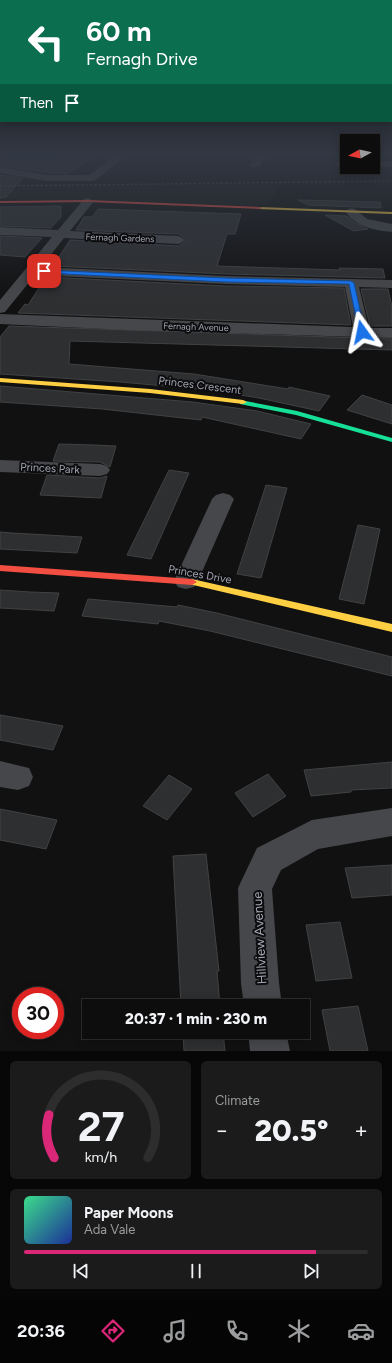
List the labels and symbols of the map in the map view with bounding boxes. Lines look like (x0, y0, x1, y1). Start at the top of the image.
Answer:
north arrow (340, 134, 380, 174)
street label: Fernagh Gardens (85, 231, 155, 244)
pin (27, 254, 61, 288)
position arrow (341, 311, 383, 353)
street label: Fernagh Avenue (163, 320, 229, 333)
street label: Princes Crescent (158, 374, 242, 397)
street label: Princes Park (20, 460, 81, 477)
street label: Princes Drive (167, 563, 233, 586)
street label: Hillview Avenue (250, 891, 269, 985)
speed limit sign: 30 (12, 987, 64, 1039)

